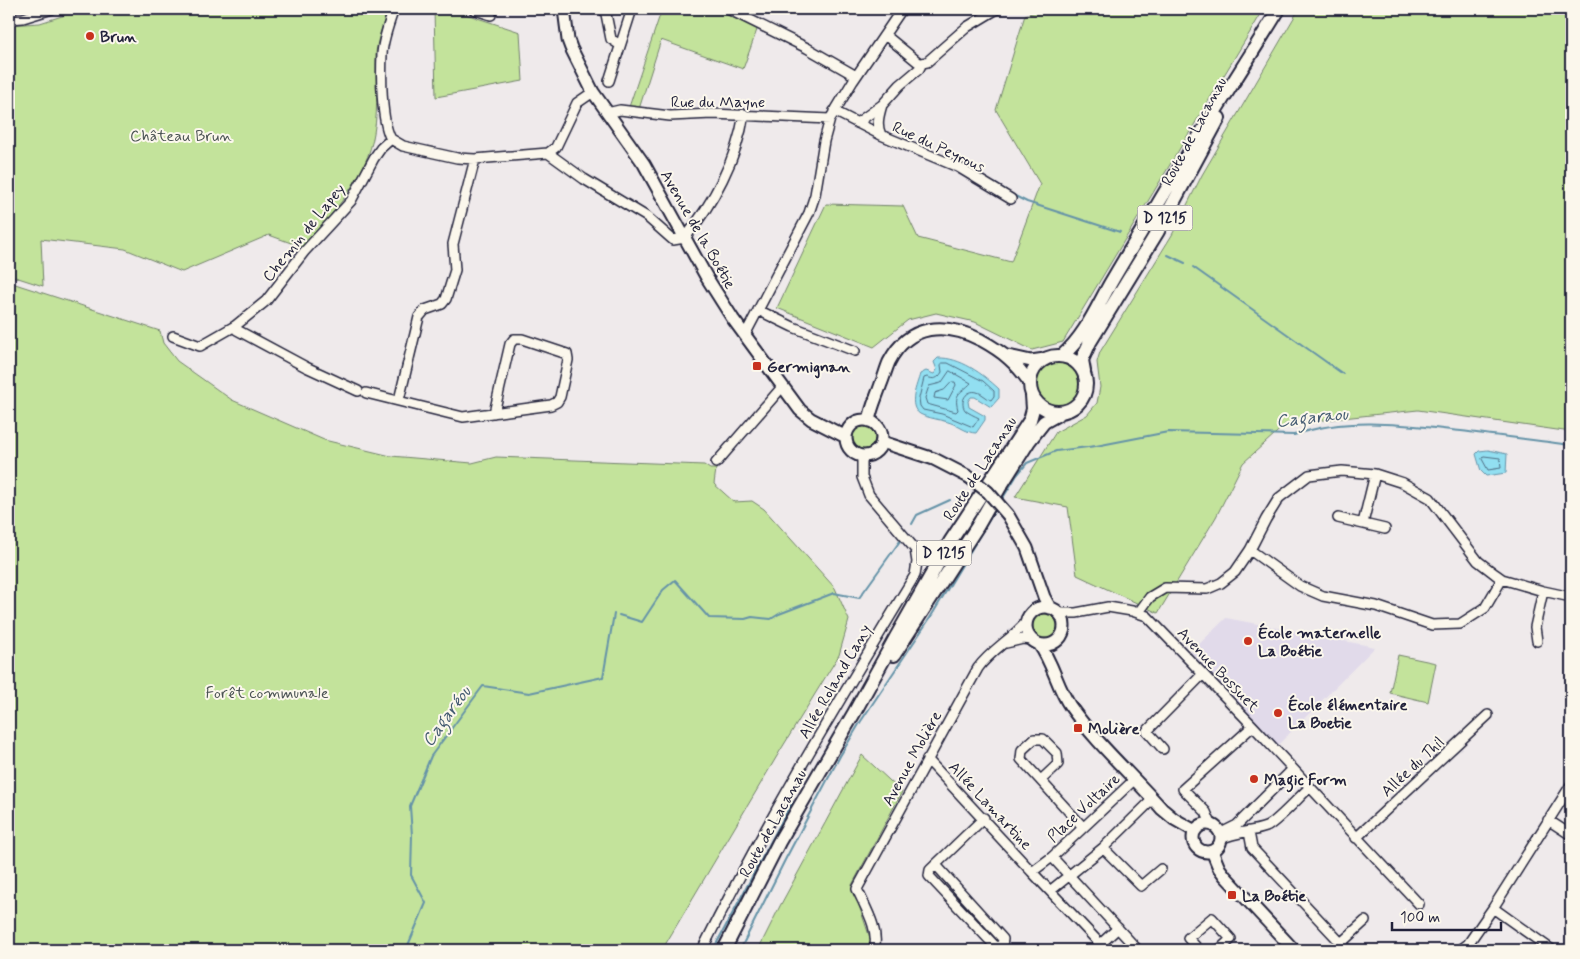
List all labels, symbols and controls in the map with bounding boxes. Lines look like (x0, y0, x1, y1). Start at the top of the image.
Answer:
place label: Brun (100, 27, 137, 48)
marker: Brun (84, 30, 96, 42)
street label: Route de Lacanau (1157, 74, 1232, 190)
street label: Rue du Mayne (671, 92, 765, 113)
street label: Rue du Peyrous (889, 117, 988, 178)
park label: Château Brun (130, 126, 232, 147)
street label: Avenue de la Boétie (655, 167, 740, 293)
street label: Chemin de Lapey (258, 179, 350, 287)
road number: D 1215 (1138, 206, 1192, 230)
place label: Germignan (767, 357, 851, 379)
marker: Germignan (751, 360, 763, 372)
water label: Cagaraou (1275, 402, 1350, 436)
street label: Route de Lacanau (939, 413, 1022, 525)
road number: D 1215 (916, 540, 972, 566)
street label: Allée Roland Cany (794, 621, 877, 743)
place label: École maternelle La Boétie (1258, 622, 1382, 662)
street label: Avenue Bossuet (1172, 623, 1264, 717)
marker: École maternelle La Boétie (1242, 635, 1254, 647)
water label: Cagaréou (417, 681, 479, 753)
park label: Forêt communale (205, 683, 329, 704)
place label: École élémentaire La Boetie (1288, 694, 1408, 734)
street label: Avenue Molière (878, 707, 947, 810)
marker: École élémentaire La Boetie (1272, 707, 1284, 719)
place label: Molière (1088, 719, 1140, 740)
marker: Molière (1072, 722, 1084, 734)
street label: Allée du Thil (1377, 732, 1449, 802)
street label: Allée Lamartine (943, 757, 1037, 855)
street label: Route de Lacanau (735, 766, 812, 882)
street label: Place Voltaire (1043, 768, 1125, 847)
place label: Magic Form (1264, 770, 1347, 793)
marker: Magic Form (1248, 773, 1260, 785)
place label: La Boétie (1242, 886, 1306, 907)
marker: La Boétie (1226, 889, 1238, 901)
scale bar (1392, 899, 1501, 931)
text: 100 m (1400, 908, 1440, 928)

